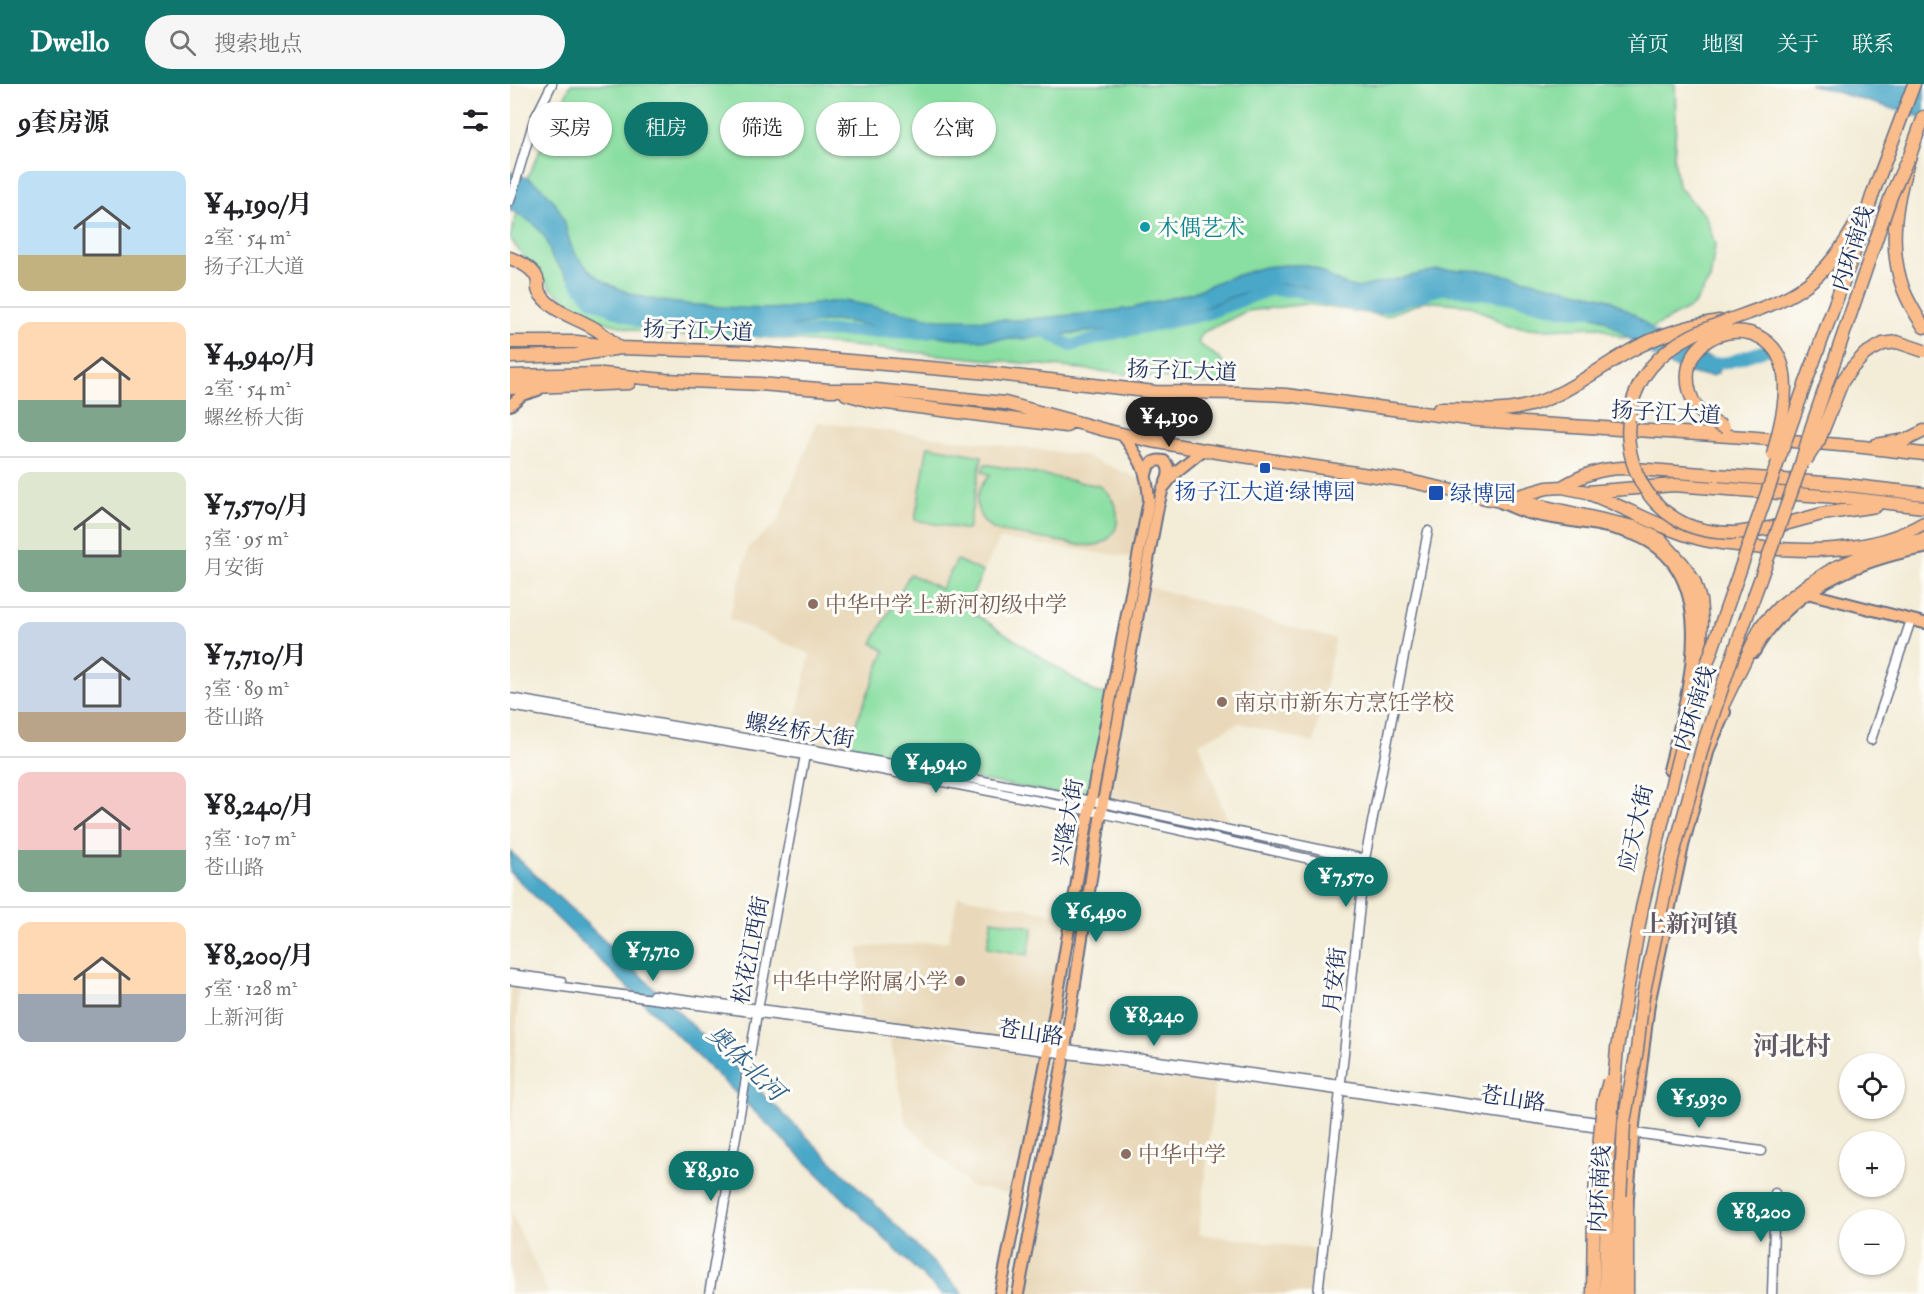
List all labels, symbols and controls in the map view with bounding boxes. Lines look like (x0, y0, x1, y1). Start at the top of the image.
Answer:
search box (145, 15, 565, 69)
text: Dwello (30, 25, 109, 60)
icon: search (166, 26, 199, 59)
text: 搜索地点 (214, 30, 302, 58)
text: 首页 (1627, 31, 1669, 58)
text: 地图 (1702, 31, 1744, 58)
text: 关于 (1777, 31, 1819, 58)
text: 联系 (1852, 31, 1894, 58)
chip: 买房 (528, 102, 612, 156)
chip: 租房 (624, 102, 708, 156)
chip: 筛选 (720, 102, 804, 156)
chip: 新上 (816, 102, 900, 156)
chip: 公寓 (912, 102, 996, 156)
icon: filters (459, 104, 492, 137)
text: 9套房源 (18, 107, 109, 139)
text: ¥4,190/月 (204, 189, 313, 221)
icon: home (66, 195, 138, 267)
street label: 内环南线 (1826, 202, 1880, 294)
place label: 木偶艺术 (1157, 214, 1245, 242)
marker: 木偶艺术 (1138, 220, 1152, 234)
text: 2室 · 54 m² (204, 225, 291, 250)
text: 扬子江大道 (204, 254, 304, 279)
street label: 扬子江大道 (643, 315, 753, 347)
text: ¥4,940/月 (204, 340, 318, 372)
icon: home (66, 346, 138, 418)
street label: 扬子江大道 (1127, 355, 1237, 387)
text: 2室 · 54 m² (204, 376, 291, 401)
street label: 扬子江大道 (1610, 396, 1722, 430)
pin: ¥4,190 (1120, 397, 1218, 448)
text: ¥4,190 (1140, 404, 1198, 429)
text: 螺丝桥大街 (204, 405, 304, 430)
marker: 扬子江大道·绿博园 (1258, 461, 1272, 475)
place label: 扬子江大道·绿博园 (1175, 478, 1355, 506)
place label: 绿博园 (1450, 480, 1516, 508)
marker: 绿博园 (1427, 484, 1445, 502)
text: ¥7,570/月 (204, 490, 310, 522)
icon: home (66, 496, 138, 568)
text: 3室 · 95 m² (204, 526, 288, 551)
text: 月安街 (204, 555, 264, 580)
place label: 中华中学上新河初级中学 (825, 591, 1067, 619)
marker: 中华中学上新河初级中学 (806, 597, 820, 611)
text: ¥7,710/月 (204, 640, 307, 672)
icon: home (66, 646, 138, 718)
street label: 内环南线 (1668, 662, 1722, 754)
text: 3室 · 89 m² (204, 676, 289, 701)
place label: 南京市新东方烹饪学校 (1234, 689, 1454, 717)
marker: 南京市新东方烹饪学校 (1215, 695, 1229, 709)
text: 苍山路 (204, 705, 264, 730)
street label: 螺丝桥大街 (743, 708, 856, 754)
pin: ¥4,940 (887, 743, 985, 794)
text: ¥4,940 (905, 750, 967, 775)
street label: 兴隆大街 (1047, 776, 1089, 868)
street label: 应天大街 (1612, 782, 1660, 874)
text: ¥8,240/月 (204, 790, 315, 822)
icon: home (66, 796, 138, 868)
text: 3室 · 107 m² (204, 826, 296, 851)
text: 苍山路 (204, 855, 264, 880)
pin: ¥7,570 (1297, 857, 1395, 908)
text: ¥7,570 (1318, 864, 1374, 889)
pin: ¥6,490 (1047, 892, 1145, 943)
street label: 松花江西街 (727, 894, 775, 1007)
text: ¥6,490 (1065, 899, 1127, 924)
district label: 上新河镇 (1642, 909, 1738, 940)
pin: ¥7,710 (604, 931, 702, 982)
text: ¥7,710 (626, 938, 680, 963)
text: ¥8,200/月 (204, 940, 315, 972)
icon: home (66, 946, 138, 1018)
street label: 月安街 (1318, 946, 1352, 1014)
place label: 中华中学附属小学 (772, 968, 948, 996)
marker: 中华中学附属小学 (953, 974, 967, 988)
text: 5室 · 128 m² (204, 976, 297, 1001)
pin: ¥8,240 (1105, 996, 1203, 1047)
text: ¥8,240 (1124, 1003, 1184, 1028)
text: 上新河街 (204, 1005, 284, 1030)
street label: 苍山路 (996, 1015, 1065, 1051)
water label: 奥体北河 (700, 1019, 794, 1111)
district label: 河北村 (1753, 1031, 1831, 1063)
map controls (1839, 1053, 1905, 1275)
button: locate (1839, 1053, 1905, 1119)
pin: ¥5,930 (1650, 1078, 1748, 1129)
street label: 苍山路 (1478, 1081, 1547, 1117)
text: ¥5,930 (1671, 1085, 1727, 1110)
button: + (1839, 1131, 1905, 1197)
place label: 中华中学 (1138, 1141, 1226, 1169)
street label: 内环南线 (1584, 1144, 1616, 1234)
marker: 中华中学 (1119, 1147, 1133, 1161)
pin: ¥8,910 (662, 1151, 760, 1202)
text: ¥8,910 (683, 1158, 739, 1183)
pin: ¥8,200 (1712, 1192, 1810, 1243)
text: ¥8,200 (1731, 1199, 1791, 1224)
button: − (1839, 1209, 1905, 1275)

